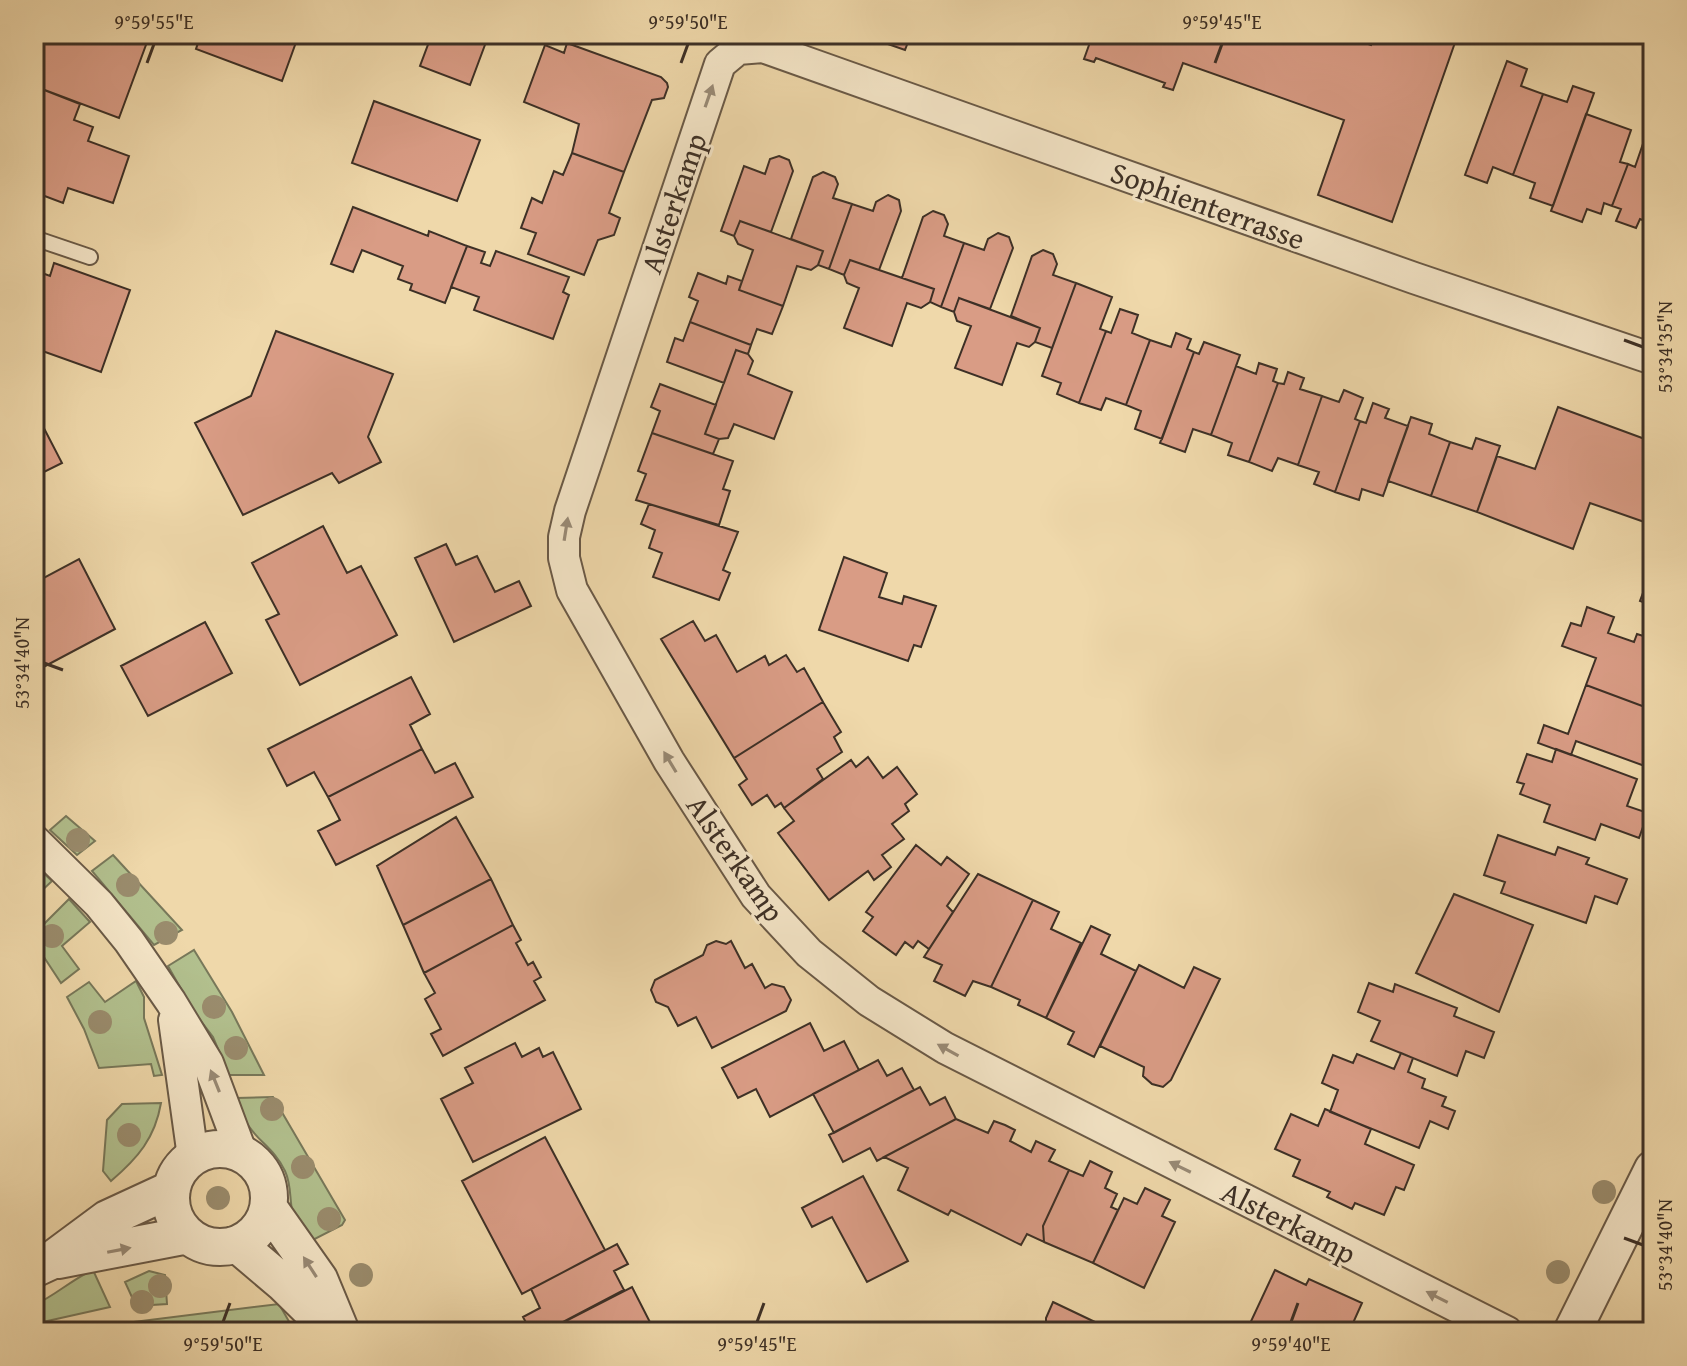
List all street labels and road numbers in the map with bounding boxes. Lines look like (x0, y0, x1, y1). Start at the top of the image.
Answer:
street label: Alsterkamp (628, 127, 718, 279)
street label: Sophienterrasse (1105, 150, 1311, 260)
street label: Alsterkamp (676, 786, 796, 930)
street label: Alsterkamp (1214, 1169, 1364, 1275)

